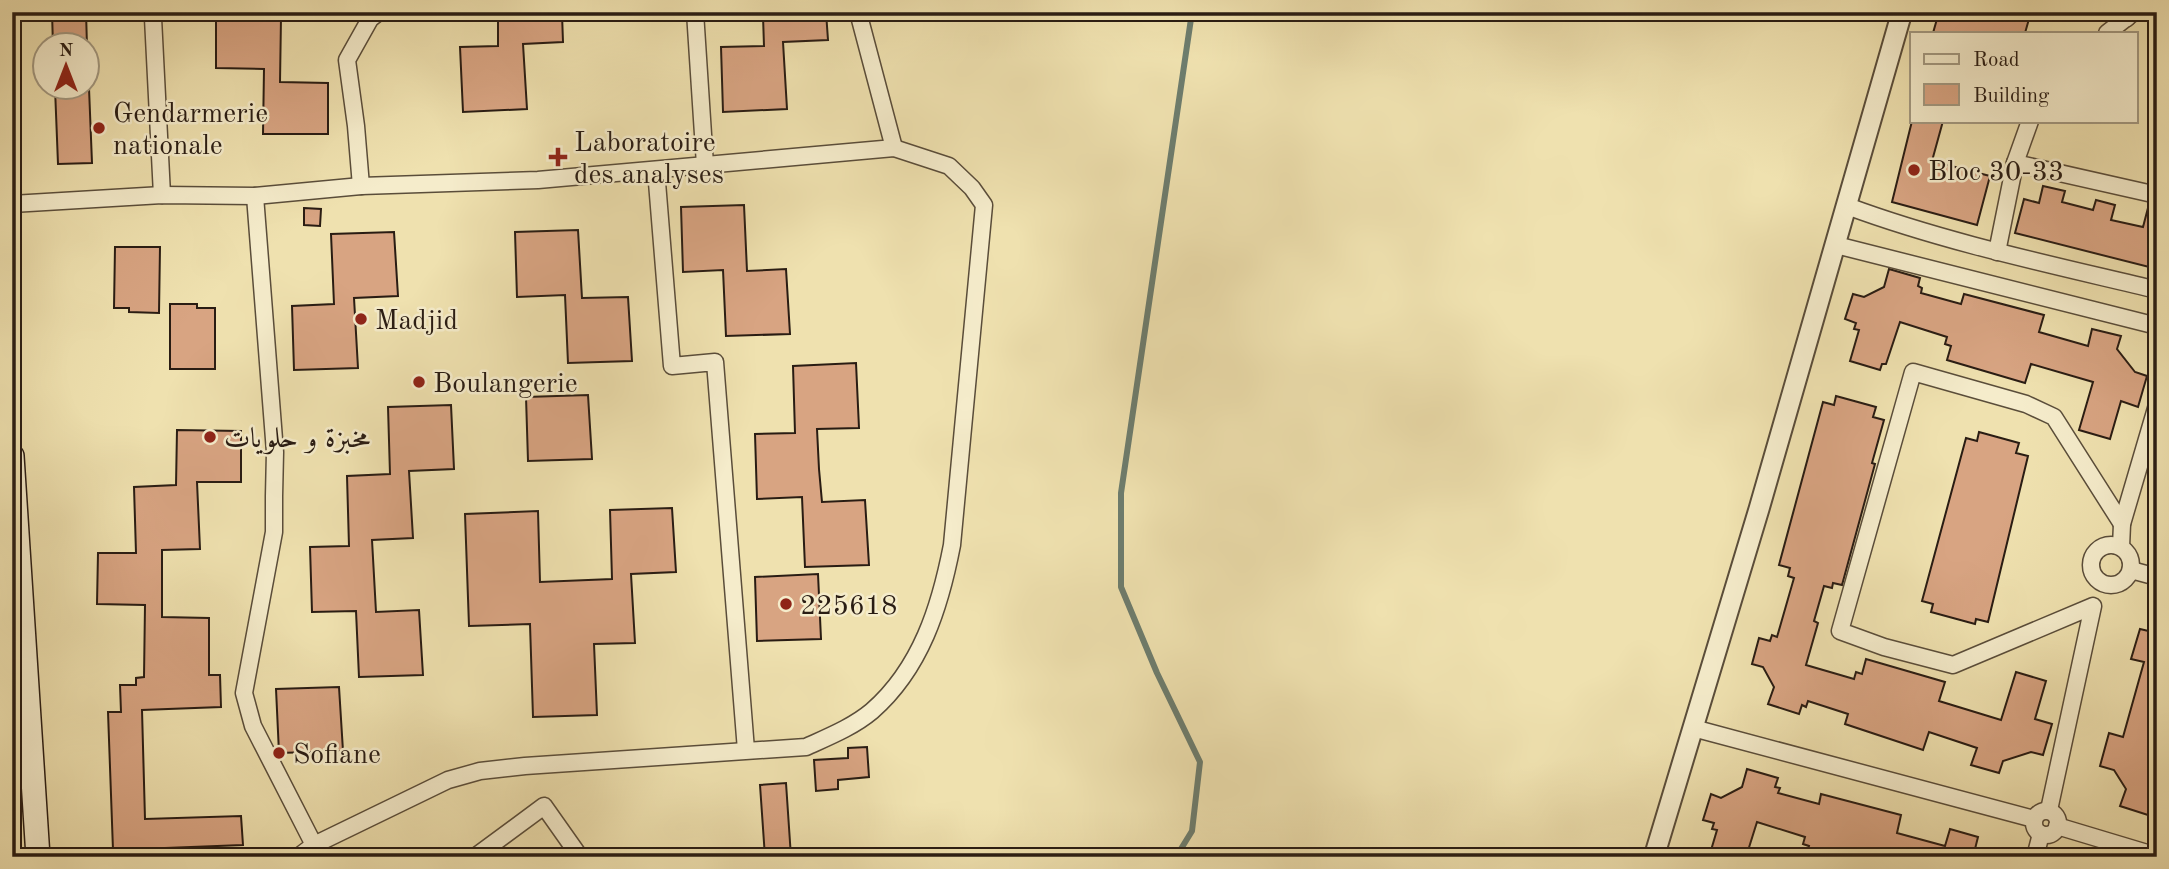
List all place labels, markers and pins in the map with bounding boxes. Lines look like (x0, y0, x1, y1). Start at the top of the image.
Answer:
place label: Gendarmerie nationale (113, 101, 268, 161)
marker: Gendarmerie nationale (91, 120, 107, 136)
place label: Laboratoire des analyses (574, 130, 724, 190)
marker: Laboratoire des analyses (548, 147, 568, 167)
place label: Bloc 30-33 (1928, 159, 2064, 187)
marker: Bloc 30-33 (1906, 162, 1922, 178)
place label: Madjid (375, 308, 458, 336)
marker: Madjid (353, 311, 369, 327)
place label: Boulangerie (433, 371, 578, 399)
marker: Boulangerie (411, 374, 427, 390)
place label: مخبزة و حلويات (224, 426, 370, 455)
marker: مخبزة و حلويات (202, 429, 218, 445)
place label: 225618 (800, 593, 897, 621)
marker: 225618 (778, 596, 794, 612)
place label: Sofiane (293, 742, 381, 770)
marker: Sofiane (271, 745, 287, 761)

